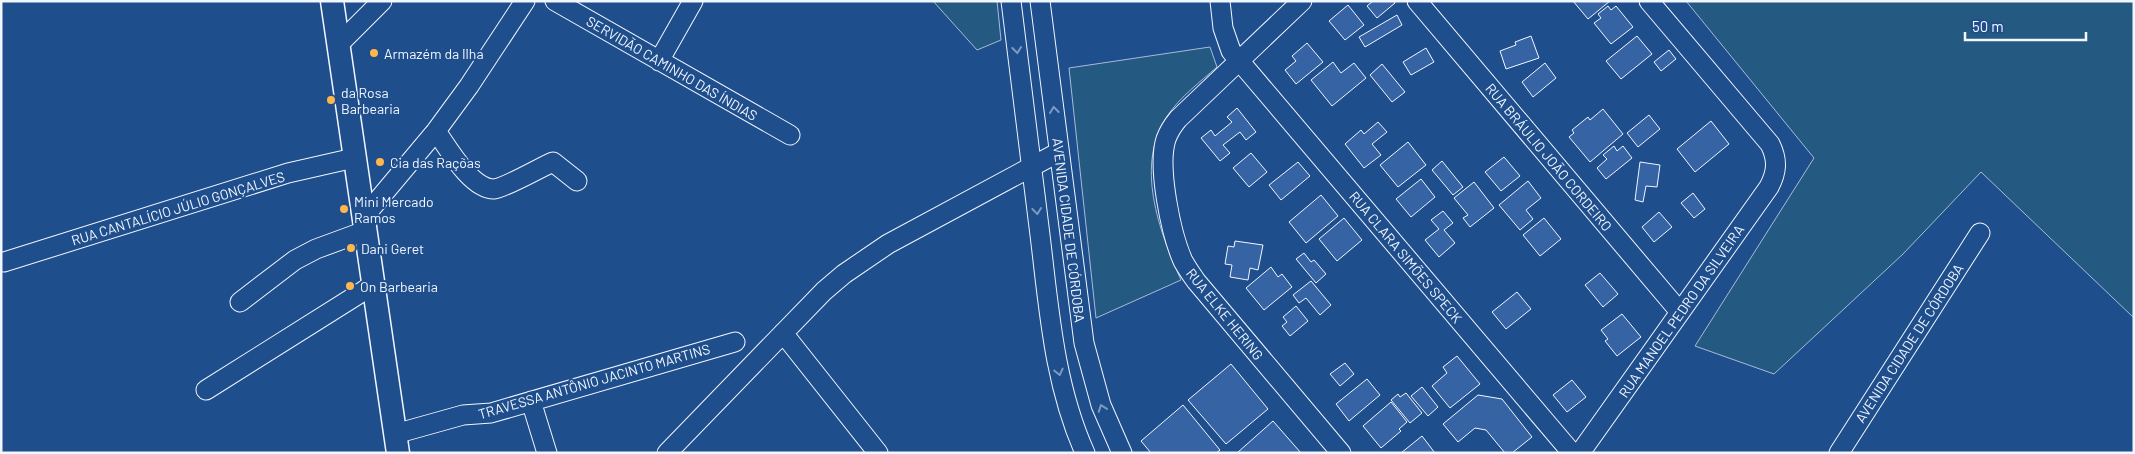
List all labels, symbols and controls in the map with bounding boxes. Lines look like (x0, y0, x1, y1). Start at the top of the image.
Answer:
scale bar (1965, 10, 2086, 42)
street label: SERVIDÃO CAMINHO DAS ÍNDIAS (584, 12, 760, 124)
text: 50 m (1972, 17, 2004, 35)
place label: Armazém da Ilha (384, 45, 484, 62)
one-way arrow (1011, 46, 1022, 54)
marker: Armazém da Ilha (368, 47, 380, 59)
street label: RUA BRÁULIO JOÃO CORDEIRO (1482, 80, 1616, 234)
place label: da Rosa Barbearia (341, 84, 400, 117)
marker: da Rosa Barbearia (325, 94, 337, 106)
one-way arrow (1049, 105, 1060, 113)
street label: AVENIDA CIDADE DE CÓRDOBA (1049, 137, 1089, 324)
place label: Cia das Raçõas (390, 154, 481, 171)
marker: Cia das Raçõas (374, 156, 386, 168)
street label: RUA CANTALÍCIO JÚLIO GONÇALVES (69, 167, 287, 249)
street label: RUA CLARA SIMÕES SPECK (1346, 188, 1466, 327)
place label: Mini Mercado Ramos (354, 193, 434, 226)
marker: Mini Mercado Ramos (338, 203, 350, 215)
one-way arrow (1031, 207, 1042, 215)
street label: RUA MANOEL PEDRO DA SILVEIRA (1615, 221, 1748, 401)
place label: Dani Geret (361, 240, 424, 257)
marker: Dani Geret (345, 242, 357, 254)
street label: AVENIDA CIDADE DE CÓRDOBA (1851, 260, 1967, 426)
street label: RUA ELKE HERING (1183, 265, 1267, 363)
place label: On Barbearia (360, 278, 438, 295)
marker: On Barbearia (344, 280, 356, 292)
street label: TRAVESSA ANTÔNIO JACINTO MARTINS (476, 340, 712, 422)
one-way arrow (1053, 367, 1064, 376)
one-way arrow (1098, 404, 1108, 412)

